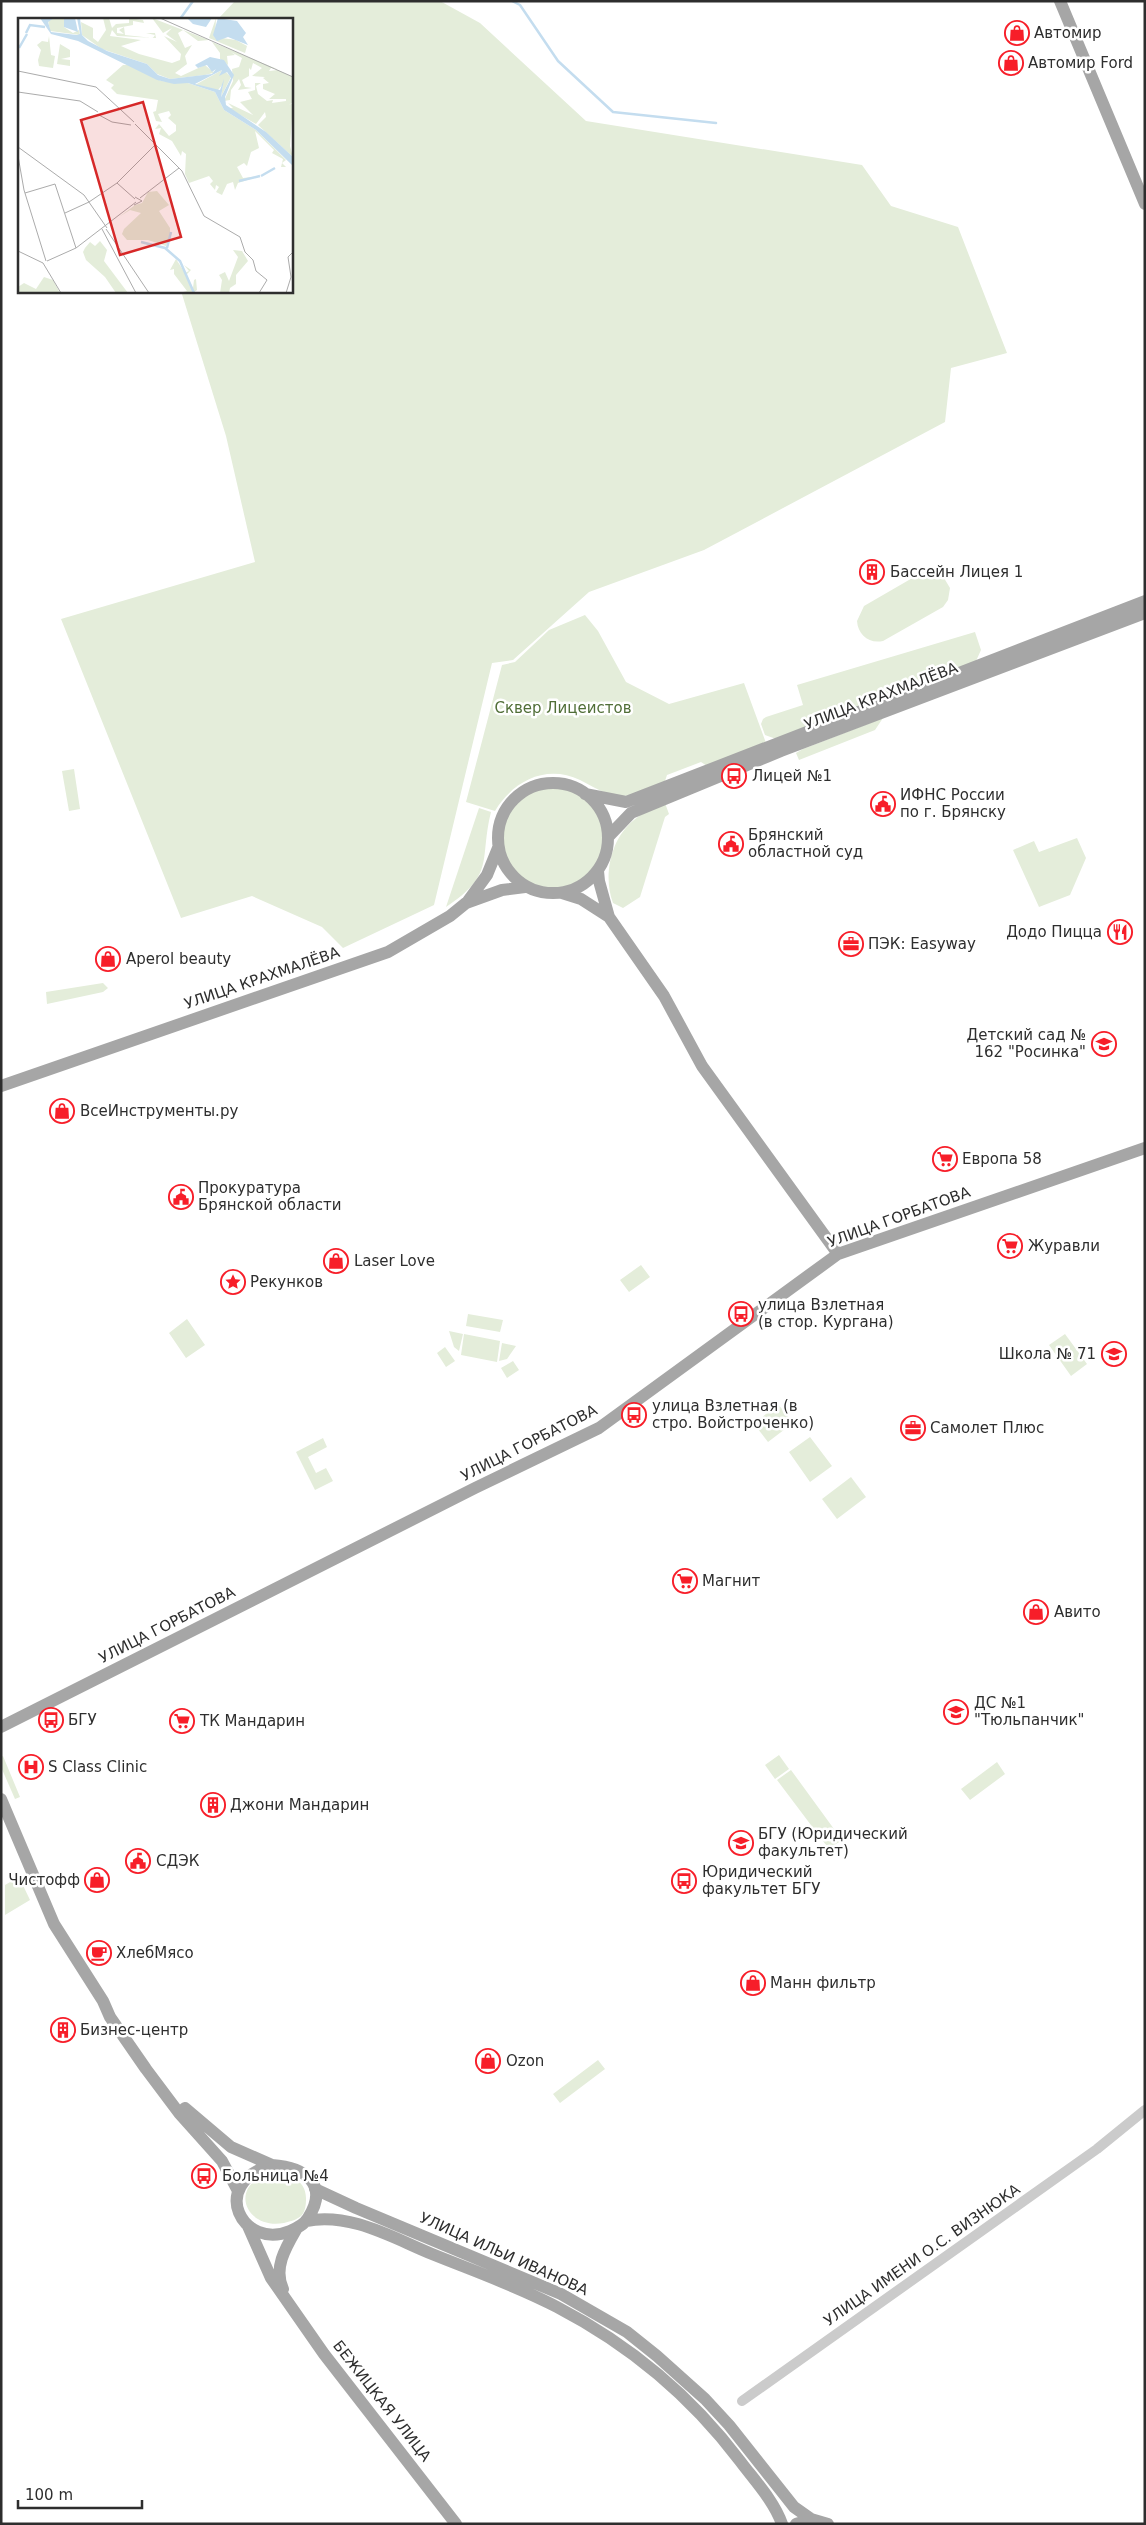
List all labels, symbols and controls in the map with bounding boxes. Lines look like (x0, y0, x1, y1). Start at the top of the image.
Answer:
inset map (18, 18, 292, 292)
shop icon: Автомир (1004, 20, 1030, 46)
place label: Автомир (1034, 24, 1102, 42)
shop icon: Автомир Ford (998, 50, 1024, 76)
place label: Автомир Ford (1028, 54, 1133, 72)
building icon: Бассейн Лицея 1 (859, 559, 885, 585)
place label: Бассейн Лицея 1 (890, 563, 1023, 581)
street label: УЛИЦА КРАХМАЛЁВА (801, 657, 961, 734)
park label: Сквер Лицеистов (494, 699, 632, 717)
bus stop icon: Лицей №1 (721, 763, 747, 789)
place label: Лицей №1 (752, 767, 832, 785)
place label: ИФНС России по г. Брянску (900, 786, 1006, 821)
public building icon: ИФНС России по г. Брянску (870, 791, 896, 817)
place label: Брянский областной суд (748, 826, 863, 861)
public building icon: Брянский областной суд (718, 831, 744, 857)
restaurant icon: Додо Пицца (1107, 919, 1133, 945)
place label: Додо Пицца (1006, 923, 1102, 941)
office icon: ПЭК: Easyway (838, 931, 864, 957)
place label: ПЭК: Easyway (868, 935, 976, 953)
street label: УЛИЦА КРАХМАЛЁВА (182, 942, 343, 1013)
shop icon: Aperol beauty (95, 946, 121, 972)
place label: Aperol beauty (126, 950, 231, 968)
place label: Детский сад № 162 "Росинка" (967, 1026, 1086, 1061)
school or university icon: Детский сад № 162 "Росинка" (1091, 1031, 1117, 1057)
shop icon: ВсеИнструменты.ру (49, 1098, 75, 1124)
place label: ВсеИнструменты.ру (80, 1102, 238, 1120)
supermarket icon: Европа 58 (932, 1146, 958, 1172)
place label: Европа 58 (962, 1150, 1042, 1168)
place label: Прокуратура Брянской области (198, 1179, 342, 1214)
street label: УЛИЦА ГОРБАТОВА (825, 1183, 973, 1251)
public building icon: Прокуратура Брянской области (168, 1184, 194, 1210)
supermarket icon: Журавли (997, 1233, 1023, 1259)
place label: Журавли (1028, 1237, 1100, 1255)
shop icon: Laser Love (323, 1248, 349, 1274)
place label: Laser Love (354, 1252, 435, 1270)
place icon: Рекунков (220, 1269, 246, 1295)
place label: Рекунков (250, 1273, 323, 1291)
place label: улица Взлетная (в стор. Кургана) (758, 1296, 894, 1331)
bus stop icon: улица Взлетная (в стор. Кургана) (728, 1301, 754, 1327)
school or university icon: Школа № 71 (1101, 1341, 1127, 1367)
place label: Школа № 71 (999, 1345, 1096, 1363)
place label: улица Взлетная (в стро. Войстроченко) (652, 1397, 814, 1432)
street label: УЛИЦА ГОРБАТОВА (458, 1401, 601, 1485)
bus stop icon: улица Взлетная (в стро. Войстроченко) (621, 1402, 647, 1428)
office icon: Самолет Плюс (900, 1415, 926, 1441)
place label: Самолет Плюс (930, 1419, 1044, 1437)
supermarket icon: Магнит (672, 1568, 698, 1594)
place label: Магнит (702, 1572, 761, 1590)
street label: УЛИЦА ГОРБАТОВА (96, 1583, 239, 1667)
shop icon: Авито (1023, 1599, 1049, 1625)
place label: Авито (1054, 1603, 1101, 1621)
place label: ДС №1 "Тюльпанчик" (974, 1694, 1085, 1729)
school or university icon: ДС №1 "Тюльпанчик" (943, 1699, 969, 1725)
bus stop icon: БГУ (38, 1707, 64, 1733)
supermarket icon: ТК Мандарин (169, 1708, 195, 1734)
place label: БГУ (68, 1711, 97, 1729)
place label: ТК Мандарин (199, 1712, 305, 1730)
hospital icon: S Class Clinic (18, 1754, 44, 1780)
place label: S Class Clinic (48, 1758, 147, 1776)
building icon: Джони Мандарин (200, 1792, 226, 1818)
place label: Джони Мандарин (230, 1796, 369, 1814)
place label: БГУ (Юридический факультет) (758, 1825, 908, 1860)
school or university icon: БГУ (Юридический факультет) (728, 1830, 754, 1856)
public building icon: СДЭК (125, 1848, 151, 1874)
place label: СДЭК (156, 1852, 200, 1870)
place label: Юридический факультет БГУ (702, 1863, 820, 1898)
shop icon: Чистофф (84, 1867, 110, 1893)
bus stop icon: Юридический факультет БГУ (671, 1868, 697, 1894)
place label: Чистофф (8, 1871, 80, 1889)
cafe icon: ХлебМясо (86, 1940, 112, 1966)
place label: ХлебМясо (116, 1944, 194, 1962)
shop icon: Манн фильтр (740, 1970, 766, 1996)
place label: Манн фильтр (770, 1974, 876, 1992)
building icon: Бизнес-центр (50, 2017, 76, 2043)
place label: Бизнес-центр (80, 2021, 188, 2039)
shop icon: Ozon (475, 2048, 501, 2074)
place label: Ozon (506, 2052, 544, 2070)
bus stop icon: Больница №4 (191, 2163, 217, 2189)
place label: Больница №4 (222, 2167, 329, 2185)
street label: УЛИЦА ИМЕНИ О.С. ВИЗНЮКА (820, 2180, 1024, 2330)
street label: УЛИЦА ИЛЬИ ИВАНОВА (417, 2209, 592, 2300)
street label: БЕЖИЦКАЯ УЛИЦА (329, 2337, 435, 2466)
scale bar (18, 2478, 141, 2510)
text: 100 m (25, 2486, 73, 2504)

